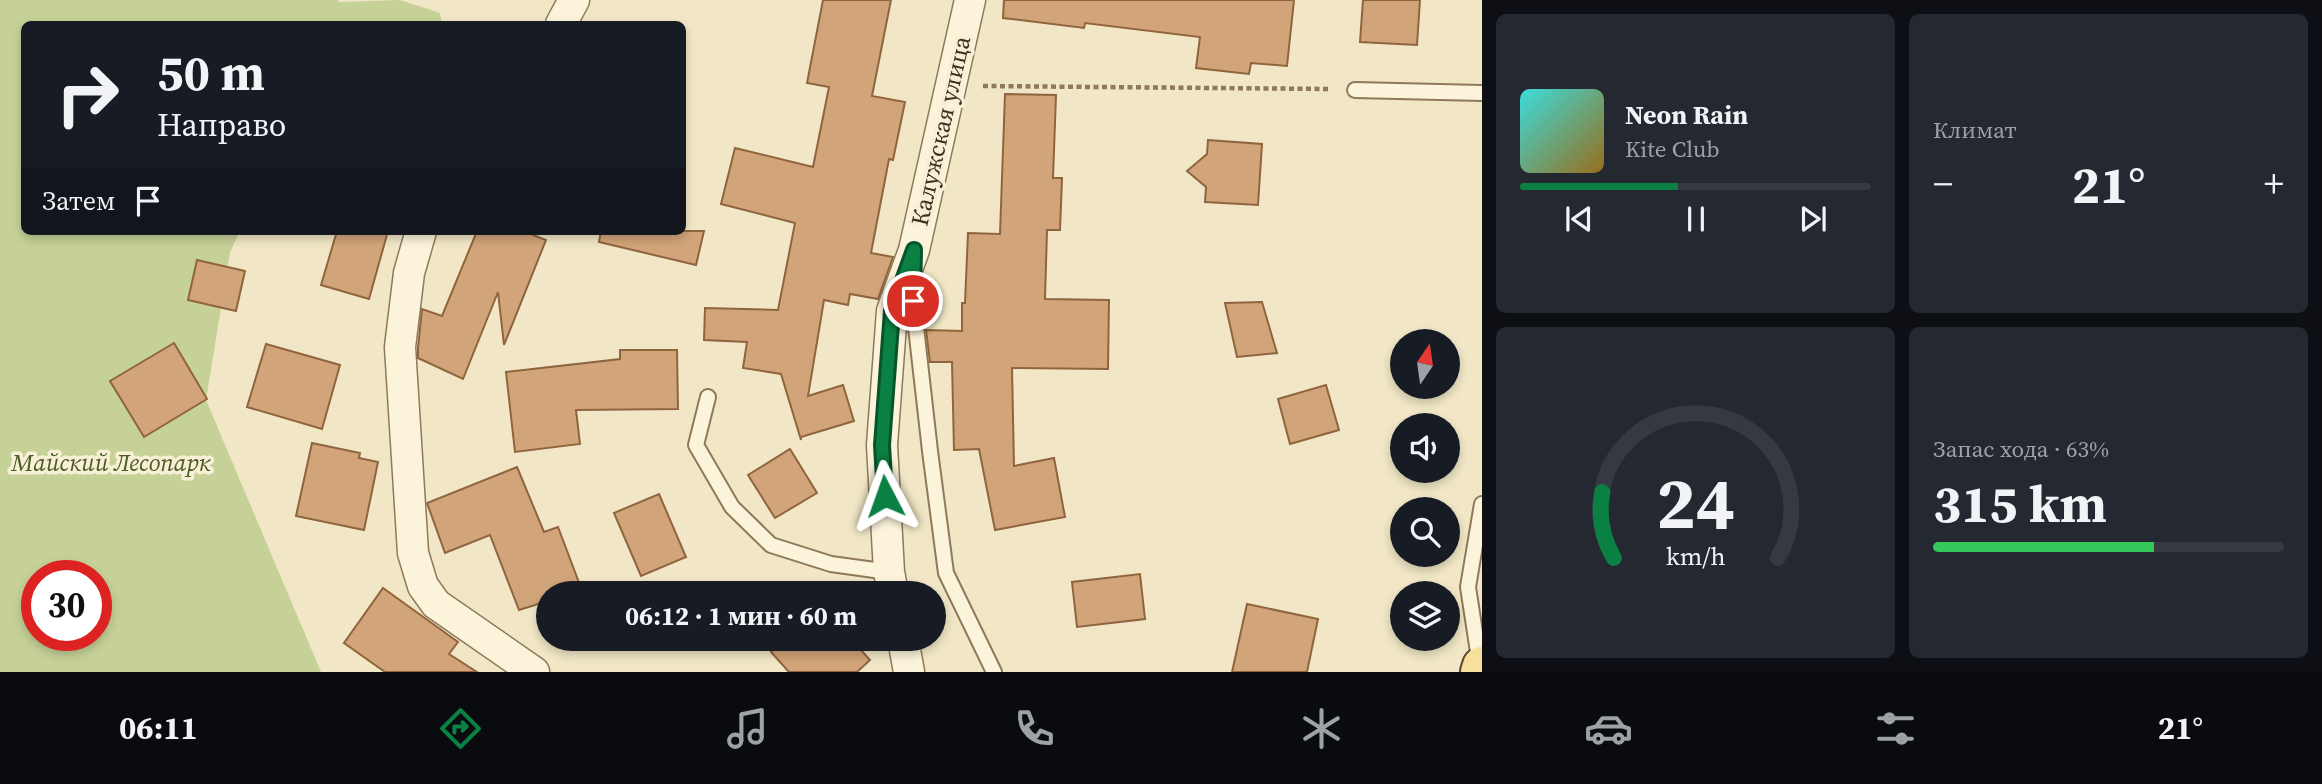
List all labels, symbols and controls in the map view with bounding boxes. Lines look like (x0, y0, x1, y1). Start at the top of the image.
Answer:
street label: Калужская улица (903, 32, 979, 229)
text: 50 m (157, 39, 265, 106)
icon: right (42, 49, 133, 140)
text: Neon Rain (1625, 97, 1748, 133)
text: Направо (157, 103, 286, 147)
text: Климат (1933, 114, 2017, 146)
text: Kite Club (1625, 133, 1720, 165)
text: 21° (2072, 149, 2145, 220)
text: − (1933, 158, 1953, 210)
text: + (2264, 158, 2284, 210)
icon: arrive (129, 182, 167, 220)
text: Затем (42, 183, 115, 219)
icon: previous (1560, 200, 1598, 238)
icon: pause (1677, 200, 1715, 238)
icon: next (1794, 200, 1832, 238)
pin (883, 271, 943, 331)
icon: arrive (894, 282, 932, 320)
north arrow (1390, 329, 1460, 399)
map controls (1390, 329, 1460, 651)
button: sound (1390, 413, 1460, 483)
text: Запас хода · 63% (1933, 433, 2109, 465)
park label: Майский Лесопарк (11, 446, 211, 479)
text: 24 (1656, 454, 1735, 553)
position arrow (848, 459, 922, 533)
text: 315 km (1933, 468, 2107, 539)
button: search (1390, 497, 1460, 567)
text: km/h (1666, 539, 1725, 573)
speed limit sign: 30 (21, 560, 112, 651)
button: layers (1390, 581, 1460, 651)
text: 06:12 · 1 мин · 60 m (625, 598, 857, 634)
icon: directions (436, 704, 485, 753)
icon: music (723, 704, 772, 753)
icon: phone (1010, 704, 1059, 753)
icon: climate (1297, 704, 1346, 753)
icon: car (1584, 704, 1633, 753)
icon: filters (1871, 704, 1920, 753)
text: 06:11 (119, 706, 198, 750)
text: 21° (2158, 706, 2203, 750)

